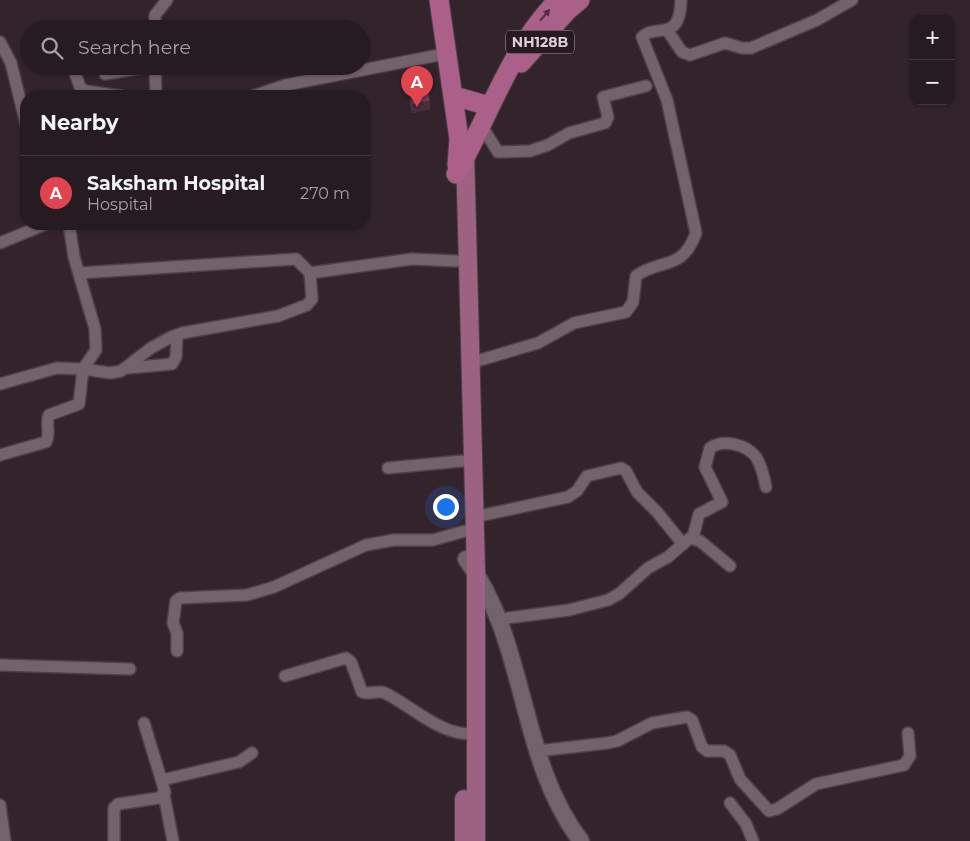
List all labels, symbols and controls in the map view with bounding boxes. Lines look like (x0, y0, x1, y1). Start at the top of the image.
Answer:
one-way arrow (539, 9, 550, 22)
map controls (910, 15, 955, 105)
button: + (910, 15, 955, 60)
search box (20, 20, 370, 75)
road number: NH128B (506, 31, 574, 54)
icon: search (38, 34, 66, 62)
text: Search here (78, 36, 191, 59)
button: − (910, 60, 955, 105)
pin: A (401, 66, 433, 107)
text: Nearby (40, 110, 119, 135)
text: Saksham Hospital (87, 172, 265, 195)
text: A (50, 184, 62, 203)
text: 270 m (300, 184, 350, 203)
text: Hospital (87, 195, 153, 214)
your location (433, 494, 459, 520)

